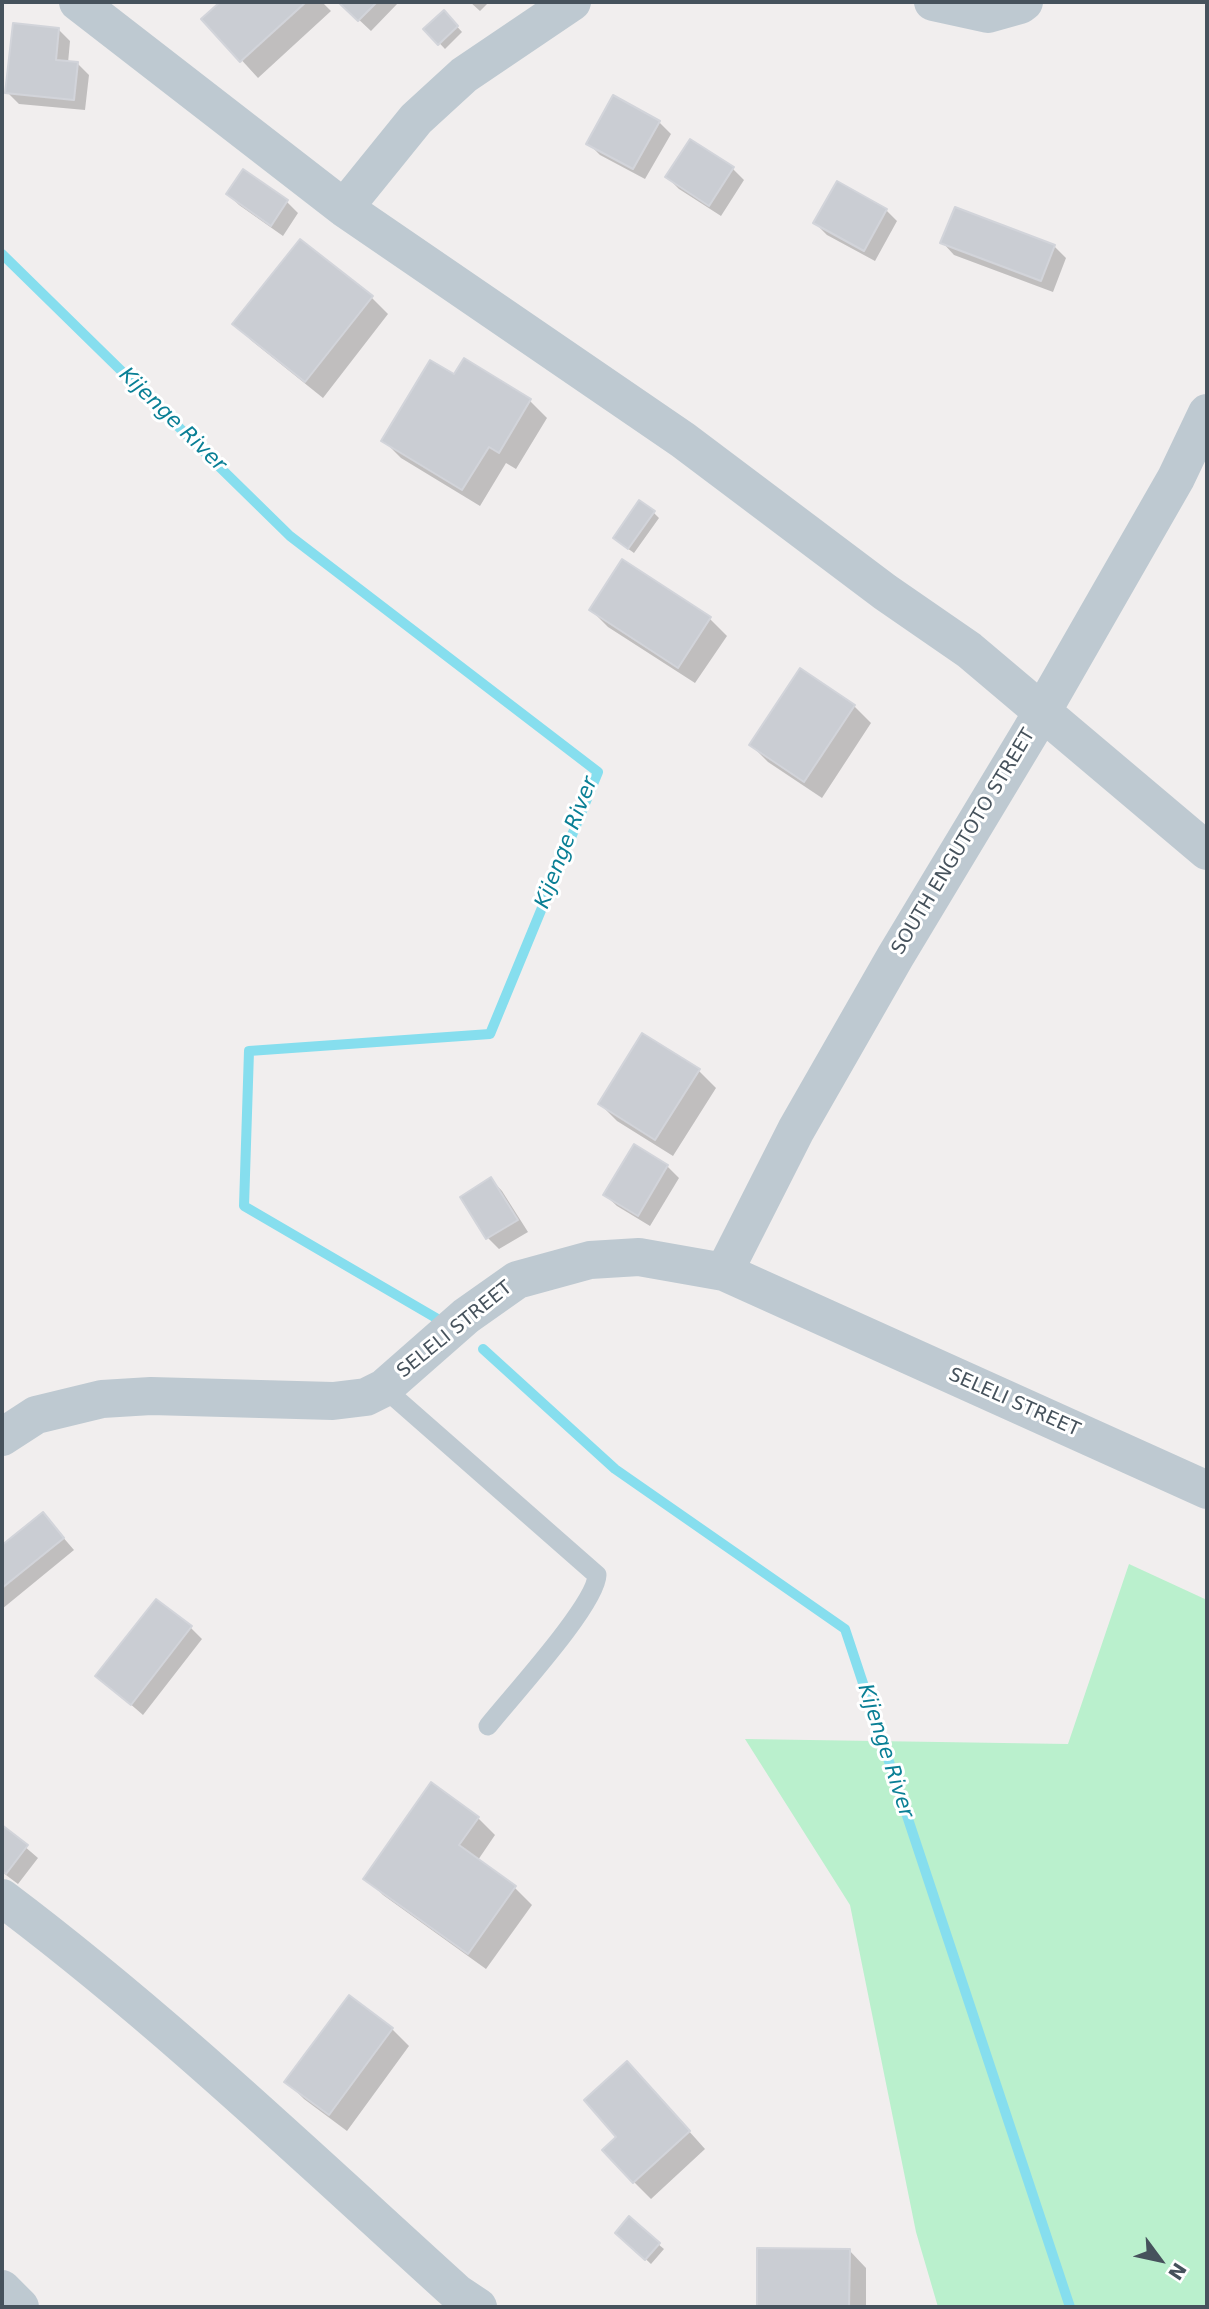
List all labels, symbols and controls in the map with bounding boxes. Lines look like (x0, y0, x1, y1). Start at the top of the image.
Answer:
water label: Kijenge River (113, 363, 231, 477)
street label: SOUTH ENGUTOTO STREET (887, 725, 1041, 959)
water label: Kijenge River (530, 774, 604, 912)
street label: SELELI STREET (393, 1277, 517, 1383)
street label: SELELI STREET (945, 1364, 1083, 1442)
water label: Kijenge River (852, 1681, 918, 1821)
north arrow (1125, 2225, 1195, 2295)
text: N (1164, 2259, 1191, 2284)

